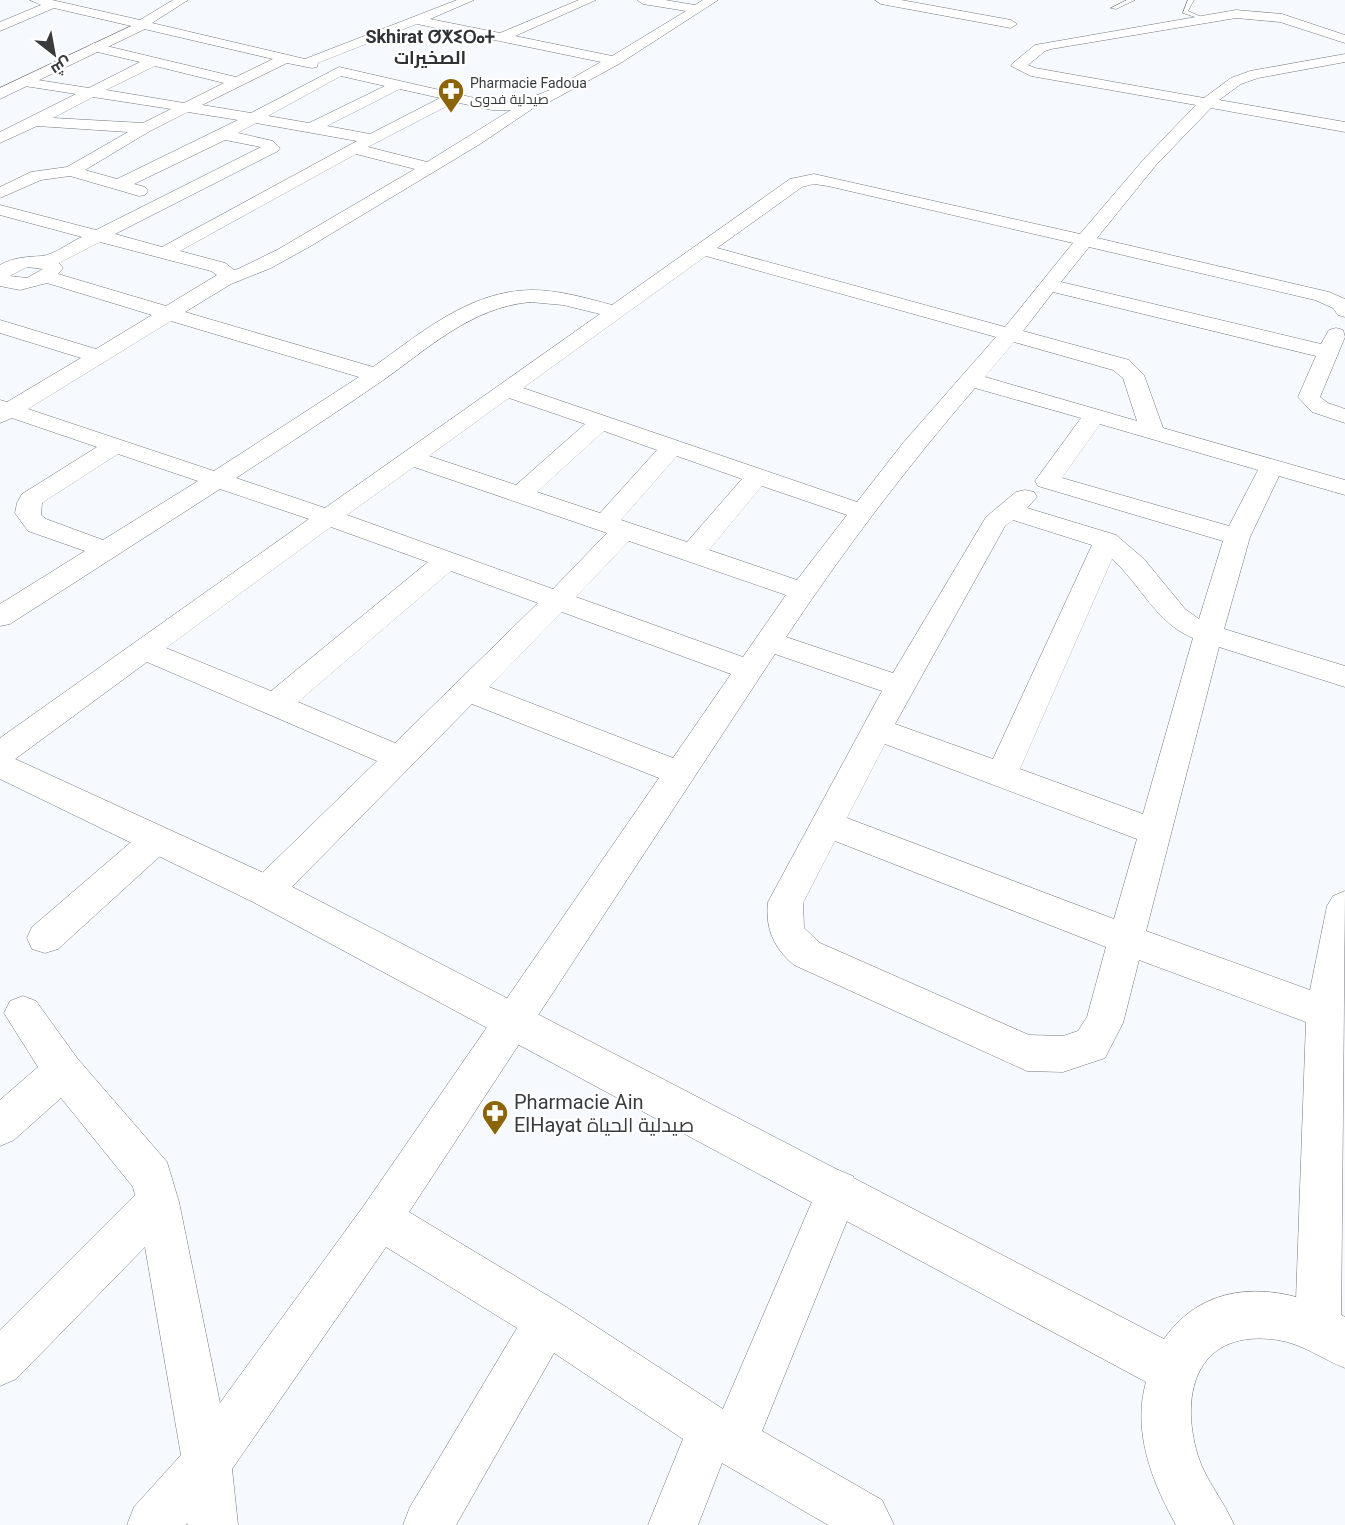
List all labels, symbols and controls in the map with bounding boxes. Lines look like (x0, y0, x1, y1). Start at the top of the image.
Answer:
north arrow (24, 24, 84, 84)
district label: Skhirat ⵚⵅⵉⵔⴰⵜ الصخيرات (365, 26, 495, 69)
text: ش (48, 53, 75, 80)
place label: Pharmacie Fadoua صيدلية فدوى (470, 75, 587, 107)
pharmacy icon: Pharmacie Fadoua صيدلية فدوى (436, 76, 466, 114)
place label: Pharmacie Ain ElHayat صيدلية الحياة (514, 1090, 694, 1137)
pharmacy icon: Pharmacie Ain ElHayat صيدلية الحياة (480, 1098, 510, 1136)

